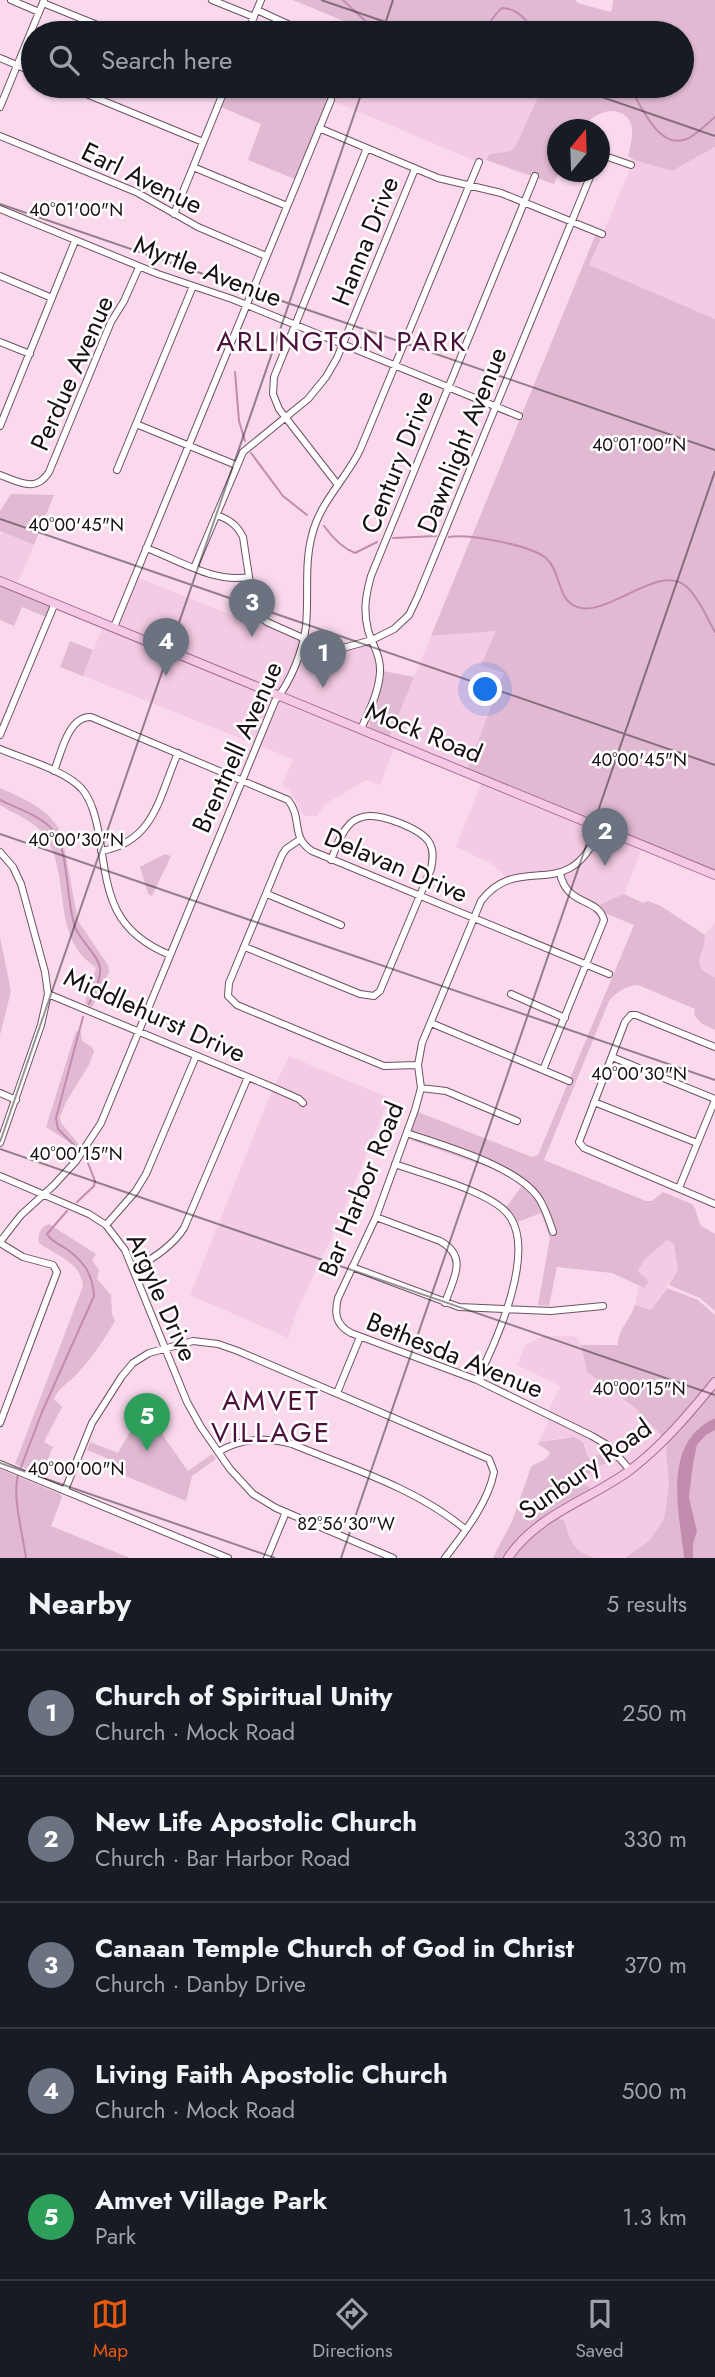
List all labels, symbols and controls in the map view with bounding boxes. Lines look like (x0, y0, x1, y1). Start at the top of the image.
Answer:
search box (21, 21, 694, 98)
icon: search (45, 41, 83, 79)
text: Search here (101, 41, 233, 79)
north arrow (547, 119, 610, 182)
street label: Earl Avenue (75, 132, 209, 224)
street label: Hanna Drive (322, 171, 408, 311)
text: 40°01'00"N (29, 197, 123, 223)
street label: Myrtle Avenue (128, 225, 288, 317)
street label: Perdue Avenue (21, 289, 123, 457)
district label: ARLINGTON PARK (216, 321, 468, 362)
street label: Dawnlight Avenue (407, 341, 517, 539)
street label: Century Drive (351, 385, 443, 539)
text: 40°01'00"N (592, 432, 686, 458)
text: 40°00'45"N (28, 512, 124, 538)
pin: 3 (229, 579, 275, 637)
pin: 4 (143, 618, 189, 676)
pin: 1 (300, 630, 346, 688)
street label: Brentnell Avenue (182, 655, 292, 839)
your location (468, 672, 502, 706)
street label: Mock Road (360, 691, 488, 773)
text: 40°00'45"N (591, 747, 687, 773)
pin: 2 (582, 808, 628, 866)
street label: Delavan Drive (318, 818, 474, 912)
text: 40°00'30"N (28, 827, 124, 853)
street label: Middlehurst Drive (58, 958, 252, 1072)
text: 40°00'30"N (591, 1061, 687, 1087)
street label: Bar Harbor Road (309, 1096, 413, 1282)
text: 40°00'15"N (29, 1141, 123, 1167)
street label: Argyle Drive (117, 1227, 207, 1367)
street label: Bethesda Avenue (361, 1302, 549, 1408)
text: 40°00'15"N (592, 1376, 686, 1402)
district label: AMVET VILLAGE (211, 1380, 331, 1453)
pin: 5 (124, 1393, 170, 1451)
street label: Sunbury Road (511, 1409, 659, 1529)
text: 40°00'00"N (28, 1456, 124, 1482)
text: 82°56'30"W (297, 1511, 395, 1537)
text: Nearby (28, 1582, 131, 1625)
text: 5 results (606, 1587, 687, 1621)
text: Church of Spiritual Unity (95, 1677, 392, 1715)
text: 1 (45, 1696, 57, 1730)
text: 250 m (622, 1696, 687, 1730)
text: Church · Mock Road (95, 1715, 295, 1749)
text: New Life Apostolic Church (95, 1803, 417, 1841)
text: 2 (43, 1822, 59, 1856)
text: 330 m (623, 1822, 687, 1856)
text: Church · Bar Harbor Road (95, 1841, 350, 1875)
text: Canaan Temple Church of God in Christ (95, 1929, 574, 1967)
text: 3 (44, 1948, 58, 1982)
text: 370 m (624, 1948, 687, 1982)
text: Church · Danby Drive (95, 1967, 306, 2001)
text: Living Faith Apostolic Church (95, 2055, 448, 2093)
text: 4 (43, 2074, 59, 2108)
text: 500 m (622, 2074, 687, 2108)
text: Church · Mock Road (95, 2093, 295, 2127)
text: Amvet Village Park (95, 2181, 328, 2219)
text: 5 (44, 2200, 58, 2234)
text: 1.3 km (622, 2200, 687, 2234)
text: Park (95, 2219, 136, 2253)
tab: Map (91, 2295, 129, 2364)
tab: Directions (312, 2295, 393, 2364)
tab: Saved (575, 2295, 624, 2364)

